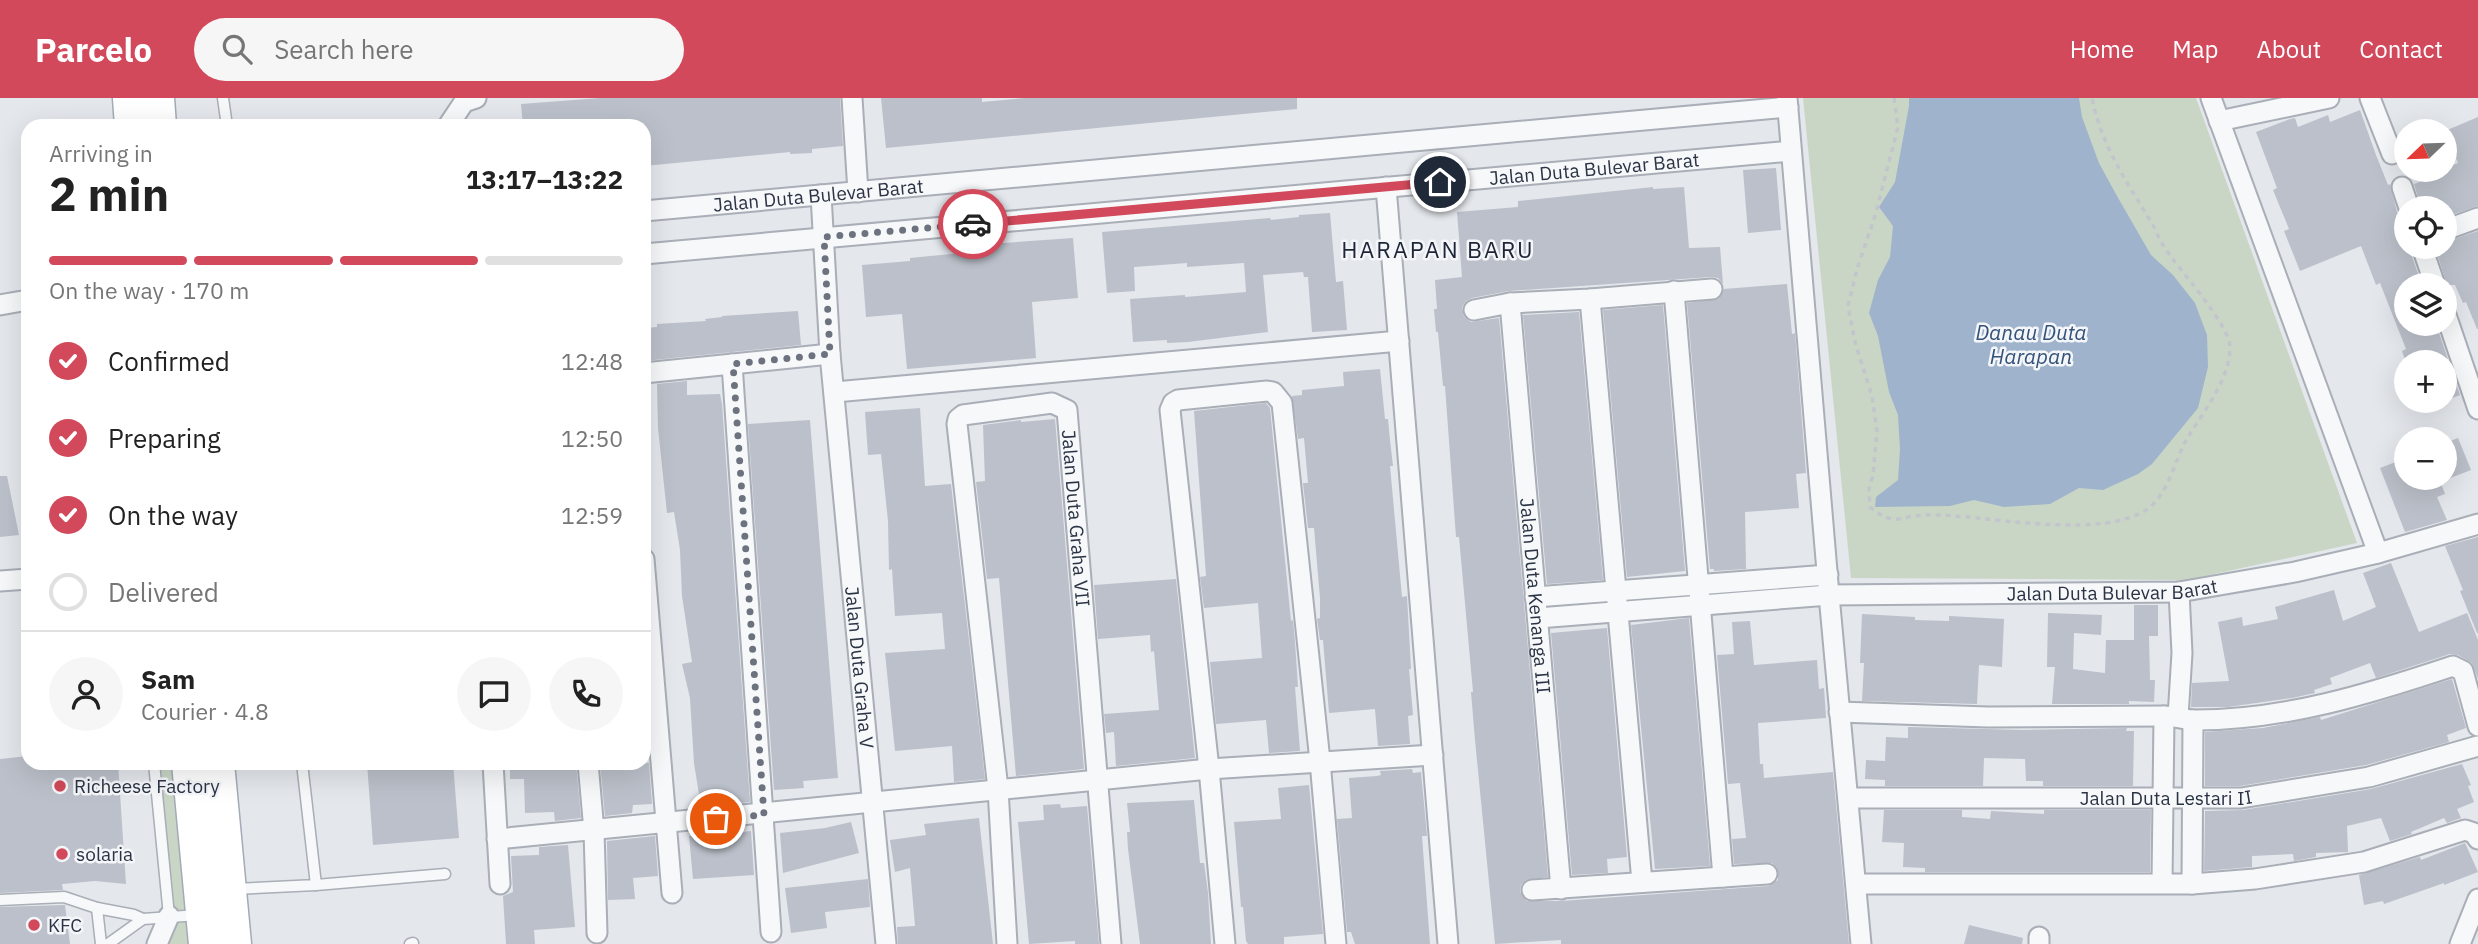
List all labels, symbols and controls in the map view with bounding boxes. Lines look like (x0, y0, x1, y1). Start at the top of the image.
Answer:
search box (194, 18, 684, 81)
text: Parcelo (35, 28, 152, 71)
icon: search (218, 30, 256, 68)
text: Search here (274, 32, 414, 66)
text: Home (2070, 33, 2134, 65)
text: Map (2172, 33, 2218, 65)
text: About (2256, 33, 2321, 65)
text: Contact (2359, 33, 2443, 65)
north arrow (2394, 119, 2457, 182)
map controls (2394, 119, 2457, 490)
text: Arriving in (49, 138, 153, 168)
street label: Jalan Duta Bulevar Barat (1488, 147, 1700, 190)
pin (1410, 152, 1470, 212)
text: 13:17–13:22 (466, 162, 623, 196)
icon: home (1421, 163, 1459, 201)
text: 2 min (49, 164, 169, 224)
street label: Jalan Duta Bulevar Barat (712, 174, 924, 217)
courier (938, 189, 1008, 259)
button: locate (2394, 196, 2457, 259)
icon: car (954, 205, 992, 243)
district label: HARAPAN BARU (1341, 234, 1535, 264)
button: layers (2394, 273, 2457, 336)
text: On the way · 170 m (49, 275, 249, 305)
water label: Danau Duta Harapan (1975, 318, 2087, 370)
icon: check (49, 342, 87, 380)
text: Confirmed (108, 344, 230, 378)
text: 12:48 (561, 346, 623, 376)
button: + (2394, 350, 2457, 413)
icon: check (49, 419, 87, 457)
text: Preparing (108, 421, 221, 455)
text: 12:50 (561, 423, 623, 453)
button: − (2394, 427, 2457, 490)
street label: Jalan Duta Graha VII (1057, 429, 1095, 608)
icon: check (49, 496, 87, 534)
street label: Jalan Duta Kenanga III (1515, 497, 1556, 695)
text: On the way (108, 498, 238, 532)
text: 12:59 (561, 500, 623, 530)
street label: Jalan Duta Bulevar Barat (2007, 574, 2219, 605)
text: Delivered (108, 575, 219, 609)
street label: Jalan Duta Graha V (840, 585, 879, 750)
button: person (49, 657, 123, 731)
button: chat (457, 657, 531, 731)
button: phone (549, 657, 623, 731)
text: Sam (141, 662, 195, 696)
text: Courier · 4.8 (141, 696, 269, 726)
place label: Richeese Factory (74, 774, 220, 798)
marker: Richeese Factory (52, 778, 68, 794)
street label: Jalan Duta Lestari II (2080, 784, 2254, 810)
pin (686, 789, 746, 849)
icon: bag (697, 800, 735, 838)
place label: solaria (76, 842, 133, 866)
marker: solaria (54, 846, 70, 862)
place label: KFC (48, 913, 82, 937)
marker: KFC (26, 917, 42, 933)

